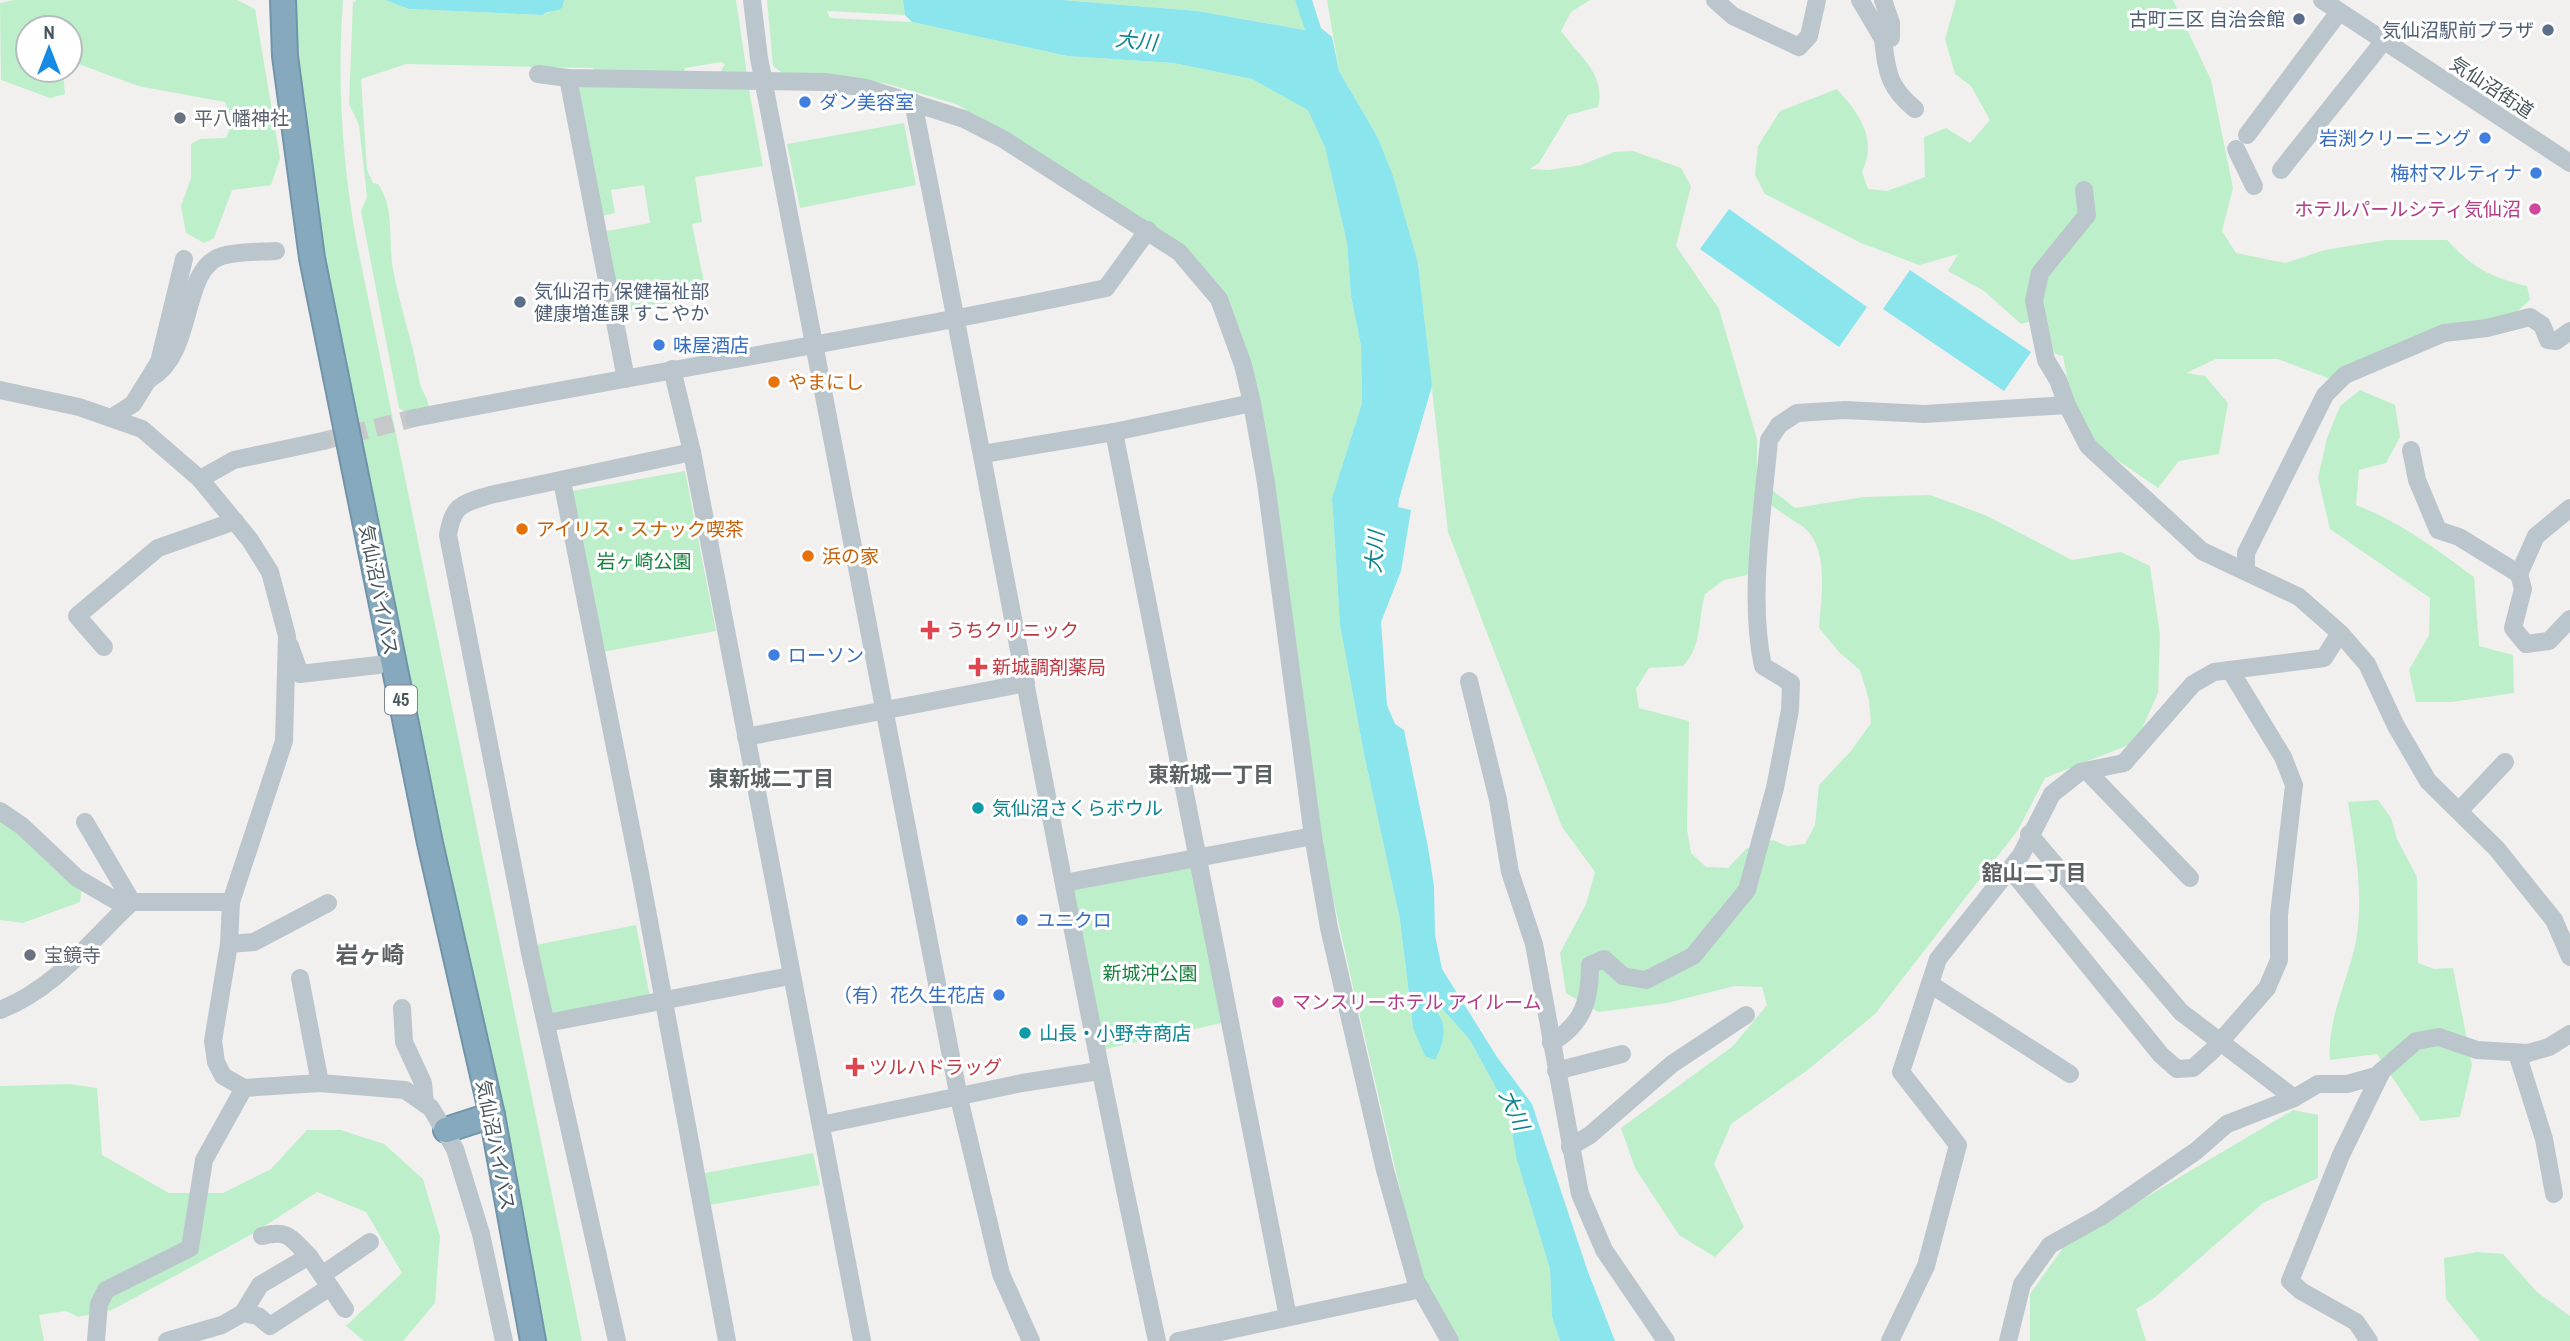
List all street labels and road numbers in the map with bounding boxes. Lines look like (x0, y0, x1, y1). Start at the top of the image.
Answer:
street label: 気仙沼街道 (2445, 50, 2539, 124)
street label: 気仙沼バイパス (354, 522, 404, 658)
road number: 45 (385, 686, 417, 714)
street label: 気仙沼バイパス (471, 1077, 521, 1213)

